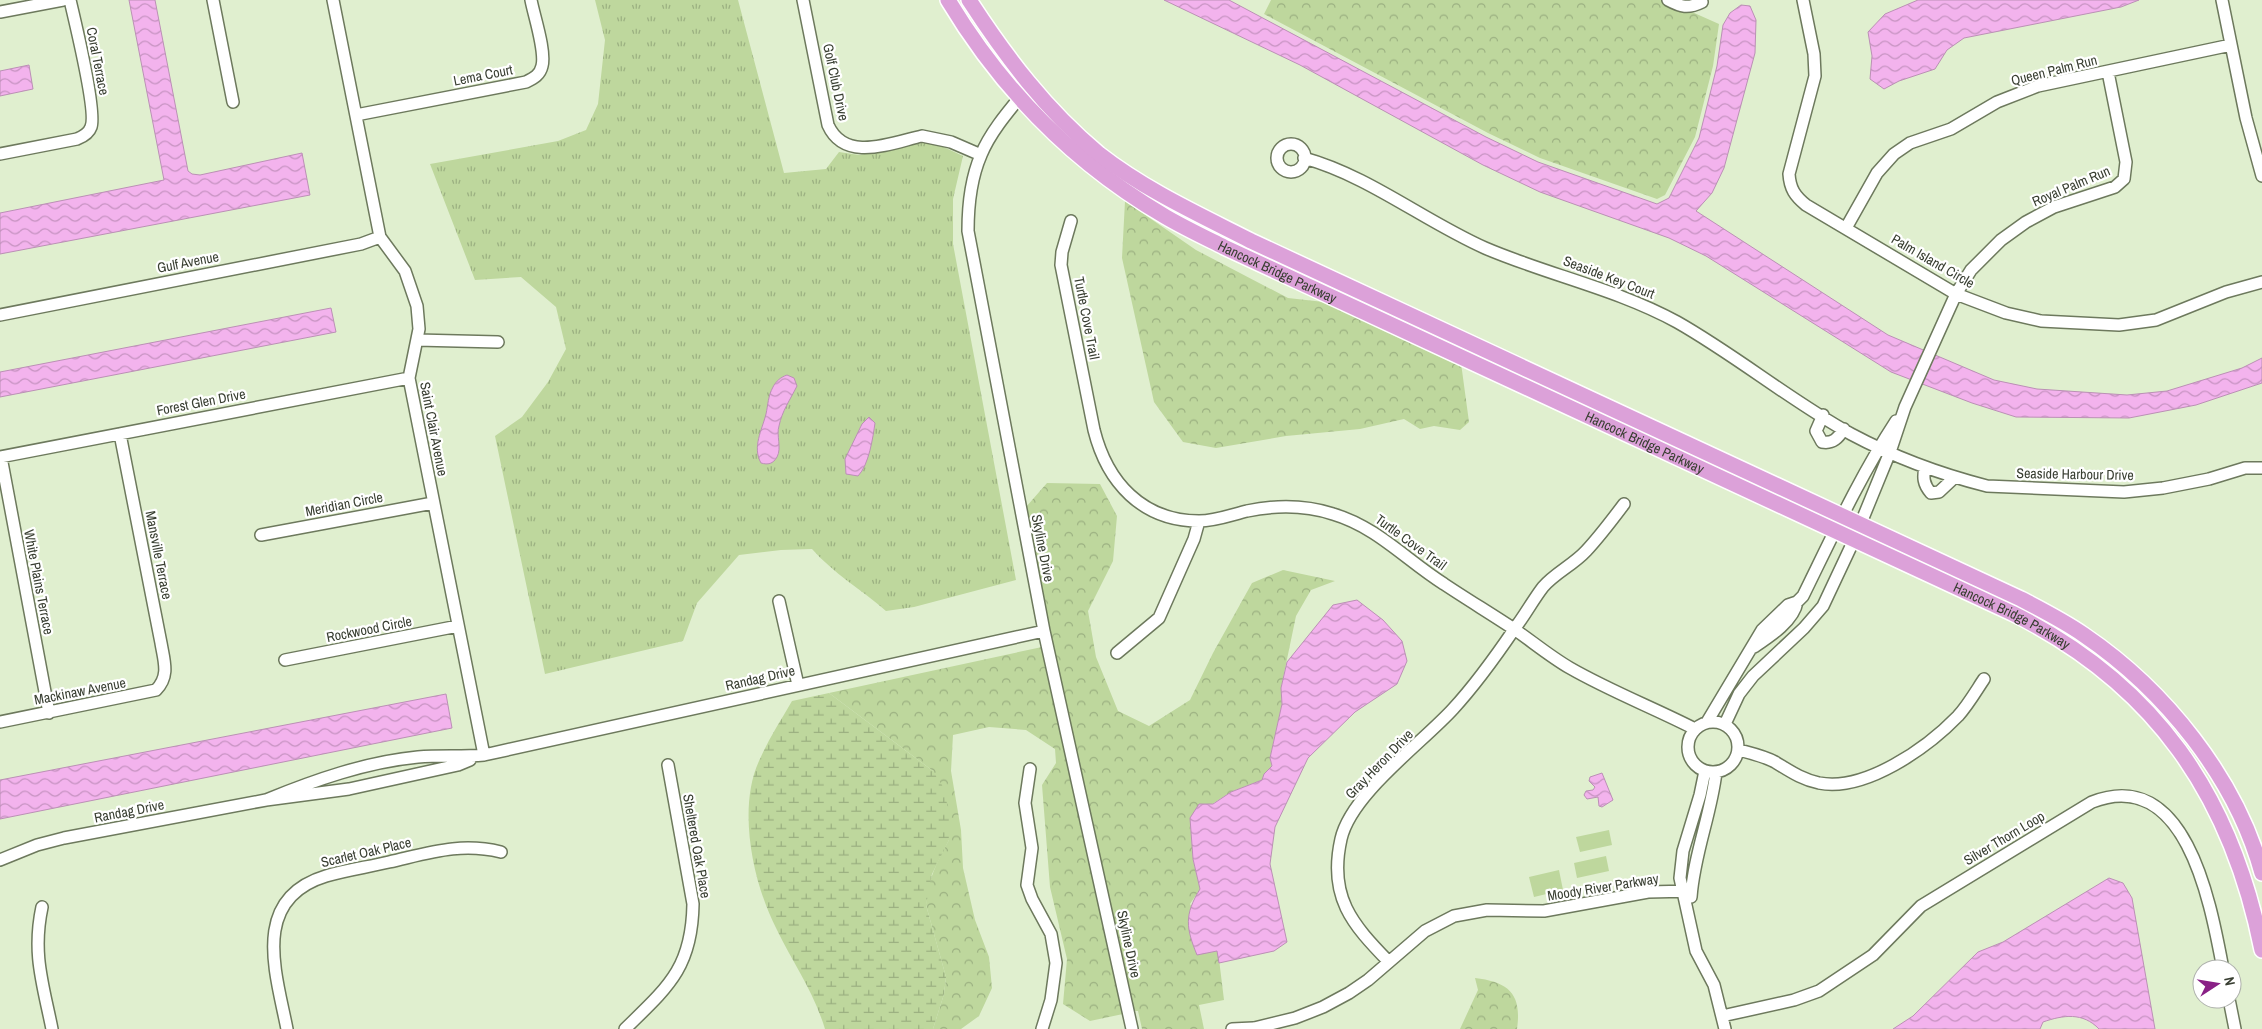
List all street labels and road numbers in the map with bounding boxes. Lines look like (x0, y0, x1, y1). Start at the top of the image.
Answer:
street label: Coral Terrace (83, 26, 113, 96)
street label: Golf Club Drive (819, 42, 853, 122)
street label: Queen Palm Run (2009, 51, 2099, 89)
street label: Lema Court (452, 60, 514, 90)
street label: Royal Palm Run (2029, 162, 2113, 210)
street label: Palm Island Circle (1888, 230, 1978, 292)
street label: Hancock Bridge Parkway (1215, 236, 1340, 307)
street label: Gulf Avenue (156, 247, 220, 277)
street label: Seaside Key Court (1561, 251, 1657, 303)
street label: Turtle Cove Trail (1070, 275, 1104, 361)
street label: Saint Clair Avenue (416, 380, 452, 478)
street label: Forest Glen Drive (155, 385, 247, 419)
street label: Hancock Bridge Parkway (1582, 407, 1707, 478)
street label: Seaside Harbour Drive (2016, 464, 2134, 484)
street label: Meridian Circle (304, 488, 384, 520)
street label: Mansville Terrace (142, 509, 176, 601)
street label: Turtle Cove Trail (1372, 510, 1450, 574)
street label: Skyline Drive (1028, 513, 1058, 583)
street label: White Plains Terrace (20, 528, 58, 636)
street label: Hancock Bridge Parkway (1951, 578, 2074, 653)
street label: Rockwood Circle (325, 612, 413, 646)
street label: Randag Drive (723, 661, 797, 695)
street label: Mackinaw Avenue (33, 673, 127, 709)
street label: Gray Heron Drive (1341, 725, 1417, 803)
street label: Sheltered Oak Place (679, 793, 715, 899)
street label: Randag Drive (93, 795, 165, 827)
street label: Silver Thorn Loop (1960, 807, 2048, 869)
street label: Scarlet Oak Place (319, 833, 413, 871)
street label: Moody River Parkway (1546, 869, 1660, 905)
street label: Skyline Drive (1113, 909, 1145, 979)

